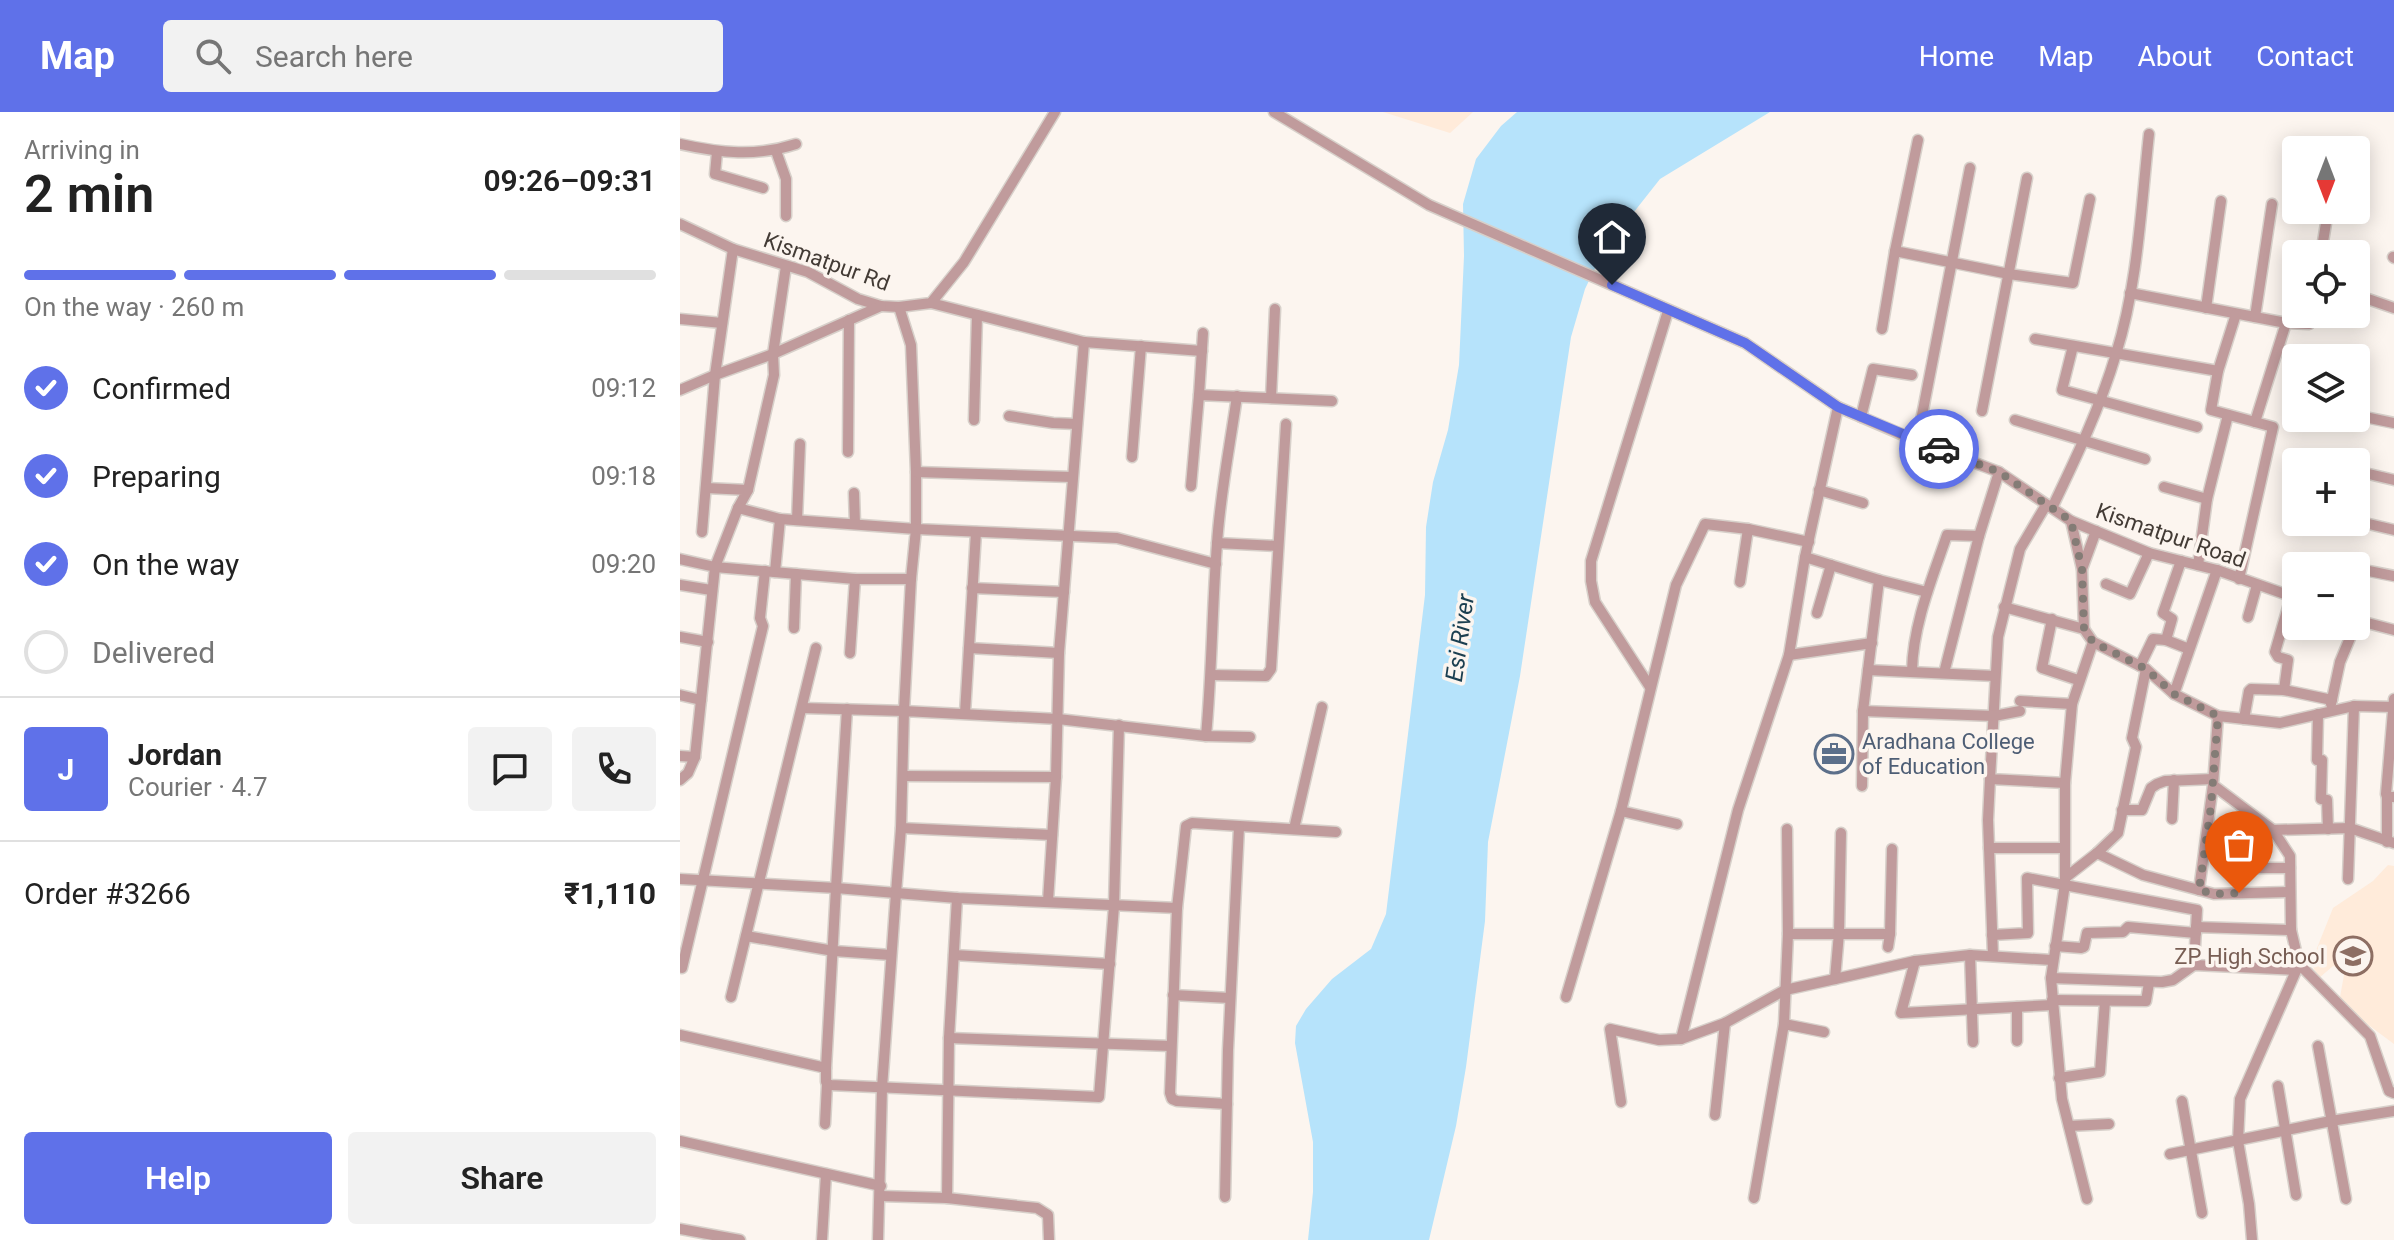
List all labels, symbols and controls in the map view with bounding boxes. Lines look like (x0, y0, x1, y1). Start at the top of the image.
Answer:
search box (163, 20, 723, 92)
text: Map (40, 34, 115, 78)
icon: search (191, 34, 235, 78)
text: Search here (255, 39, 413, 74)
text: Home (1919, 40, 1994, 73)
text: Map (2038, 40, 2094, 73)
text: About (2138, 40, 2212, 73)
text: Contact (2256, 40, 2354, 73)
text: Arriving in (24, 135, 140, 165)
north arrow (2282, 136, 2370, 224)
map controls (2282, 136, 2370, 640)
text: 09:26–09:31 (483, 163, 656, 198)
text: 2 min (24, 164, 154, 225)
pin (1578, 203, 1646, 285)
icon: home (1590, 215, 1634, 259)
street label: Kismatpur Rd (760, 227, 893, 296)
button: locate (2282, 240, 2370, 328)
text: On the way · 260 m (24, 292, 244, 322)
button: layers (2282, 344, 2370, 432)
icon: check (24, 366, 68, 410)
text: Confirmed (92, 371, 231, 406)
text: 09:12 (591, 373, 656, 403)
courier (1899, 409, 1979, 489)
icon: car (1917, 427, 1961, 471)
button: + (2282, 448, 2370, 536)
icon: check (24, 454, 68, 498)
text: Preparing (92, 459, 221, 494)
text: 09:18 (591, 461, 656, 491)
street label: Kismatpur Road (2093, 498, 2249, 573)
icon: check (24, 542, 68, 586)
text: On the way (92, 547, 239, 582)
text: 09:20 (591, 549, 656, 579)
button: − (2282, 552, 2370, 640)
water label: Esi River (1440, 591, 1480, 684)
text: Delivered (92, 635, 215, 670)
button: chat (468, 727, 552, 811)
button: phone (572, 727, 656, 811)
place label: Aradhana College of Education (1862, 729, 2035, 779)
office icon: Aradhana College of Education (1813, 733, 1855, 775)
text: Jordan (128, 737, 222, 772)
text: J (58, 752, 74, 787)
text: Courier · 4.7 (128, 772, 268, 802)
pin (2205, 811, 2273, 893)
icon: bag (2217, 823, 2261, 867)
text: Order #3266 (24, 876, 191, 911)
text: ₹1,110 (564, 876, 656, 911)
school or university icon: ZP High School (2332, 935, 2374, 977)
place label: ZP High School (2174, 944, 2325, 969)
button: Help (24, 1132, 332, 1224)
button: Share (348, 1132, 656, 1224)

